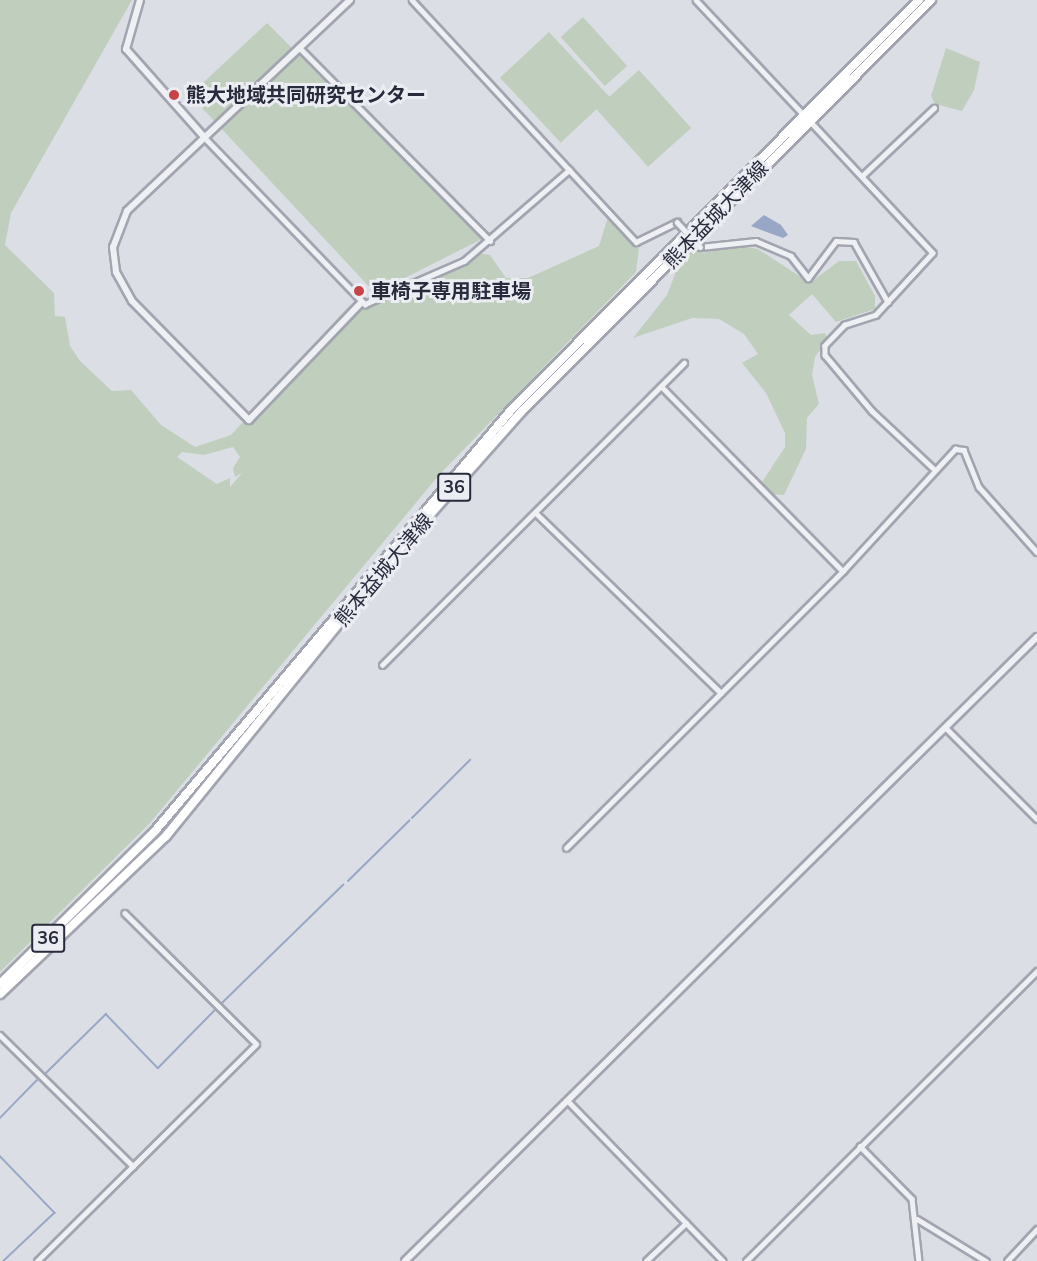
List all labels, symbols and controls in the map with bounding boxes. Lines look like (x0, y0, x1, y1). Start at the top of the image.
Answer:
place label: 熊大地域共同研究センター (186, 83, 426, 107)
marker: 熊大地域共同研究センター (167, 88, 181, 102)
street label: 熊本益城大津線 (659, 156, 773, 274)
place label: 車椅子専用駐車場 (371, 279, 531, 303)
marker: 車椅子専用駐車場 (352, 284, 366, 298)
road number: 36 (436, 472, 472, 502)
street label: 熊本益城大津線 (330, 509, 438, 631)
road number: 36 (30, 923, 66, 953)

